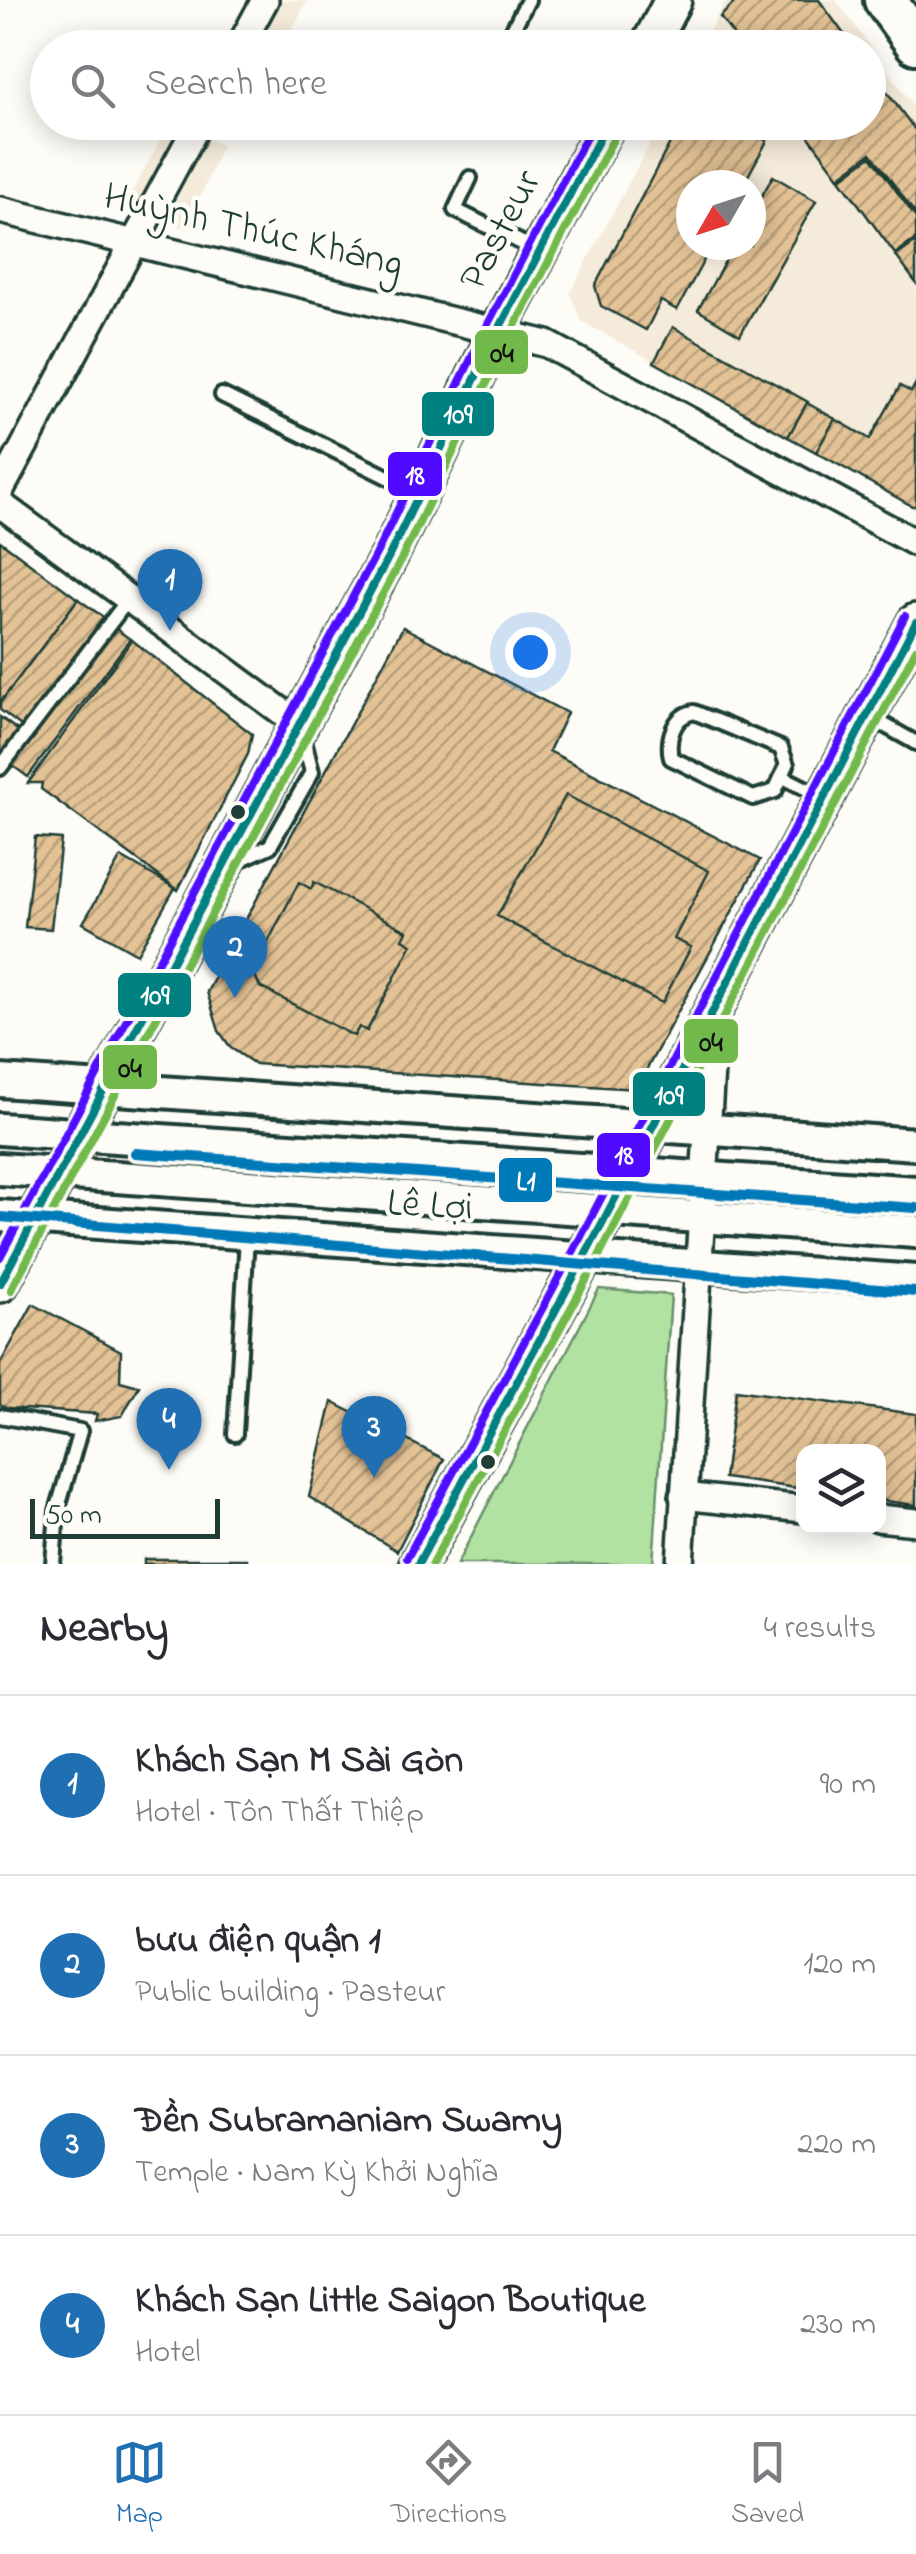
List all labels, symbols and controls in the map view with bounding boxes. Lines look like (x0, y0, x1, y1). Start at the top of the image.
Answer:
search box (30, 30, 886, 140)
text: Search here (145, 57, 327, 113)
icon: search (65, 58, 120, 113)
street label: Pasteur (446, 160, 559, 302)
street label: Huỳnh Thúc Kháng (97, 169, 409, 295)
north arrow (676, 170, 766, 260)
line badge: 04 (473, 328, 530, 376)
text: 04 (490, 335, 514, 376)
line badge: 109 (420, 390, 496, 438)
text: 109 (443, 396, 473, 437)
line badge: 18 (386, 450, 444, 498)
text: 18 (405, 457, 425, 498)
pin: 1 (138, 548, 202, 631)
your location (505, 627, 556, 678)
unlabelled marker (228, 802, 248, 822)
pin: 2 (202, 916, 268, 998)
line badge: 109 (116, 971, 193, 1019)
text: 109 (140, 977, 170, 1018)
line badge: 04 (682, 1017, 740, 1065)
text: 04 (699, 1024, 723, 1065)
line badge: 04 (101, 1043, 159, 1091)
text: 04 (118, 1050, 142, 1091)
line badge: 109 (631, 1070, 707, 1118)
text: 109 (654, 1077, 684, 1118)
line badge: 18 (595, 1131, 652, 1179)
text: 18 (614, 1137, 634, 1178)
line badge: L1 (497, 1156, 554, 1204)
text: L1 (516, 1163, 536, 1204)
street label: Lê Lợi (386, 1175, 474, 1239)
pin: 4 (136, 1388, 202, 1470)
pin: 3 (342, 1396, 406, 1478)
map controls (796, 1444, 886, 1534)
button: layers (796, 1444, 886, 1534)
unlabelled marker (478, 1452, 498, 1472)
scale bar (30, 1494, 220, 1538)
text: 50 m (45, 1496, 102, 1537)
text: Nearby (40, 1599, 168, 1660)
text: 4 results (764, 1606, 876, 1653)
text: Khách Sạn M Sài Gòn (135, 1734, 463, 1790)
text: 1 (67, 1762, 78, 1809)
text: 90 m (820, 1762, 876, 1809)
text: Hotel · Tôn Thất Thiệp (135, 1790, 424, 1837)
text: bưu điện quận 1 (135, 1914, 381, 1970)
text: 2 (65, 1942, 80, 1989)
text: 120 m (803, 1942, 876, 1989)
text: Public building · Pasteur (135, 1970, 445, 2017)
text: Đền Subramaniam Swamy (135, 2094, 562, 2150)
text: 3 (66, 2122, 79, 2169)
text: 220 m (798, 2122, 876, 2169)
text: Temple · Nam Kỳ Khởi Nghĩa (135, 2150, 499, 2197)
text: Khách Sạn Little Saigon Boutique (135, 2274, 646, 2330)
text: 4 (66, 2302, 79, 2349)
text: 230 m (800, 2302, 876, 2349)
text: Hotel (135, 2330, 201, 2377)
tab: Map (112, 2435, 167, 2536)
tab: Directions (391, 2435, 507, 2536)
tab: Saved (731, 2435, 804, 2536)

